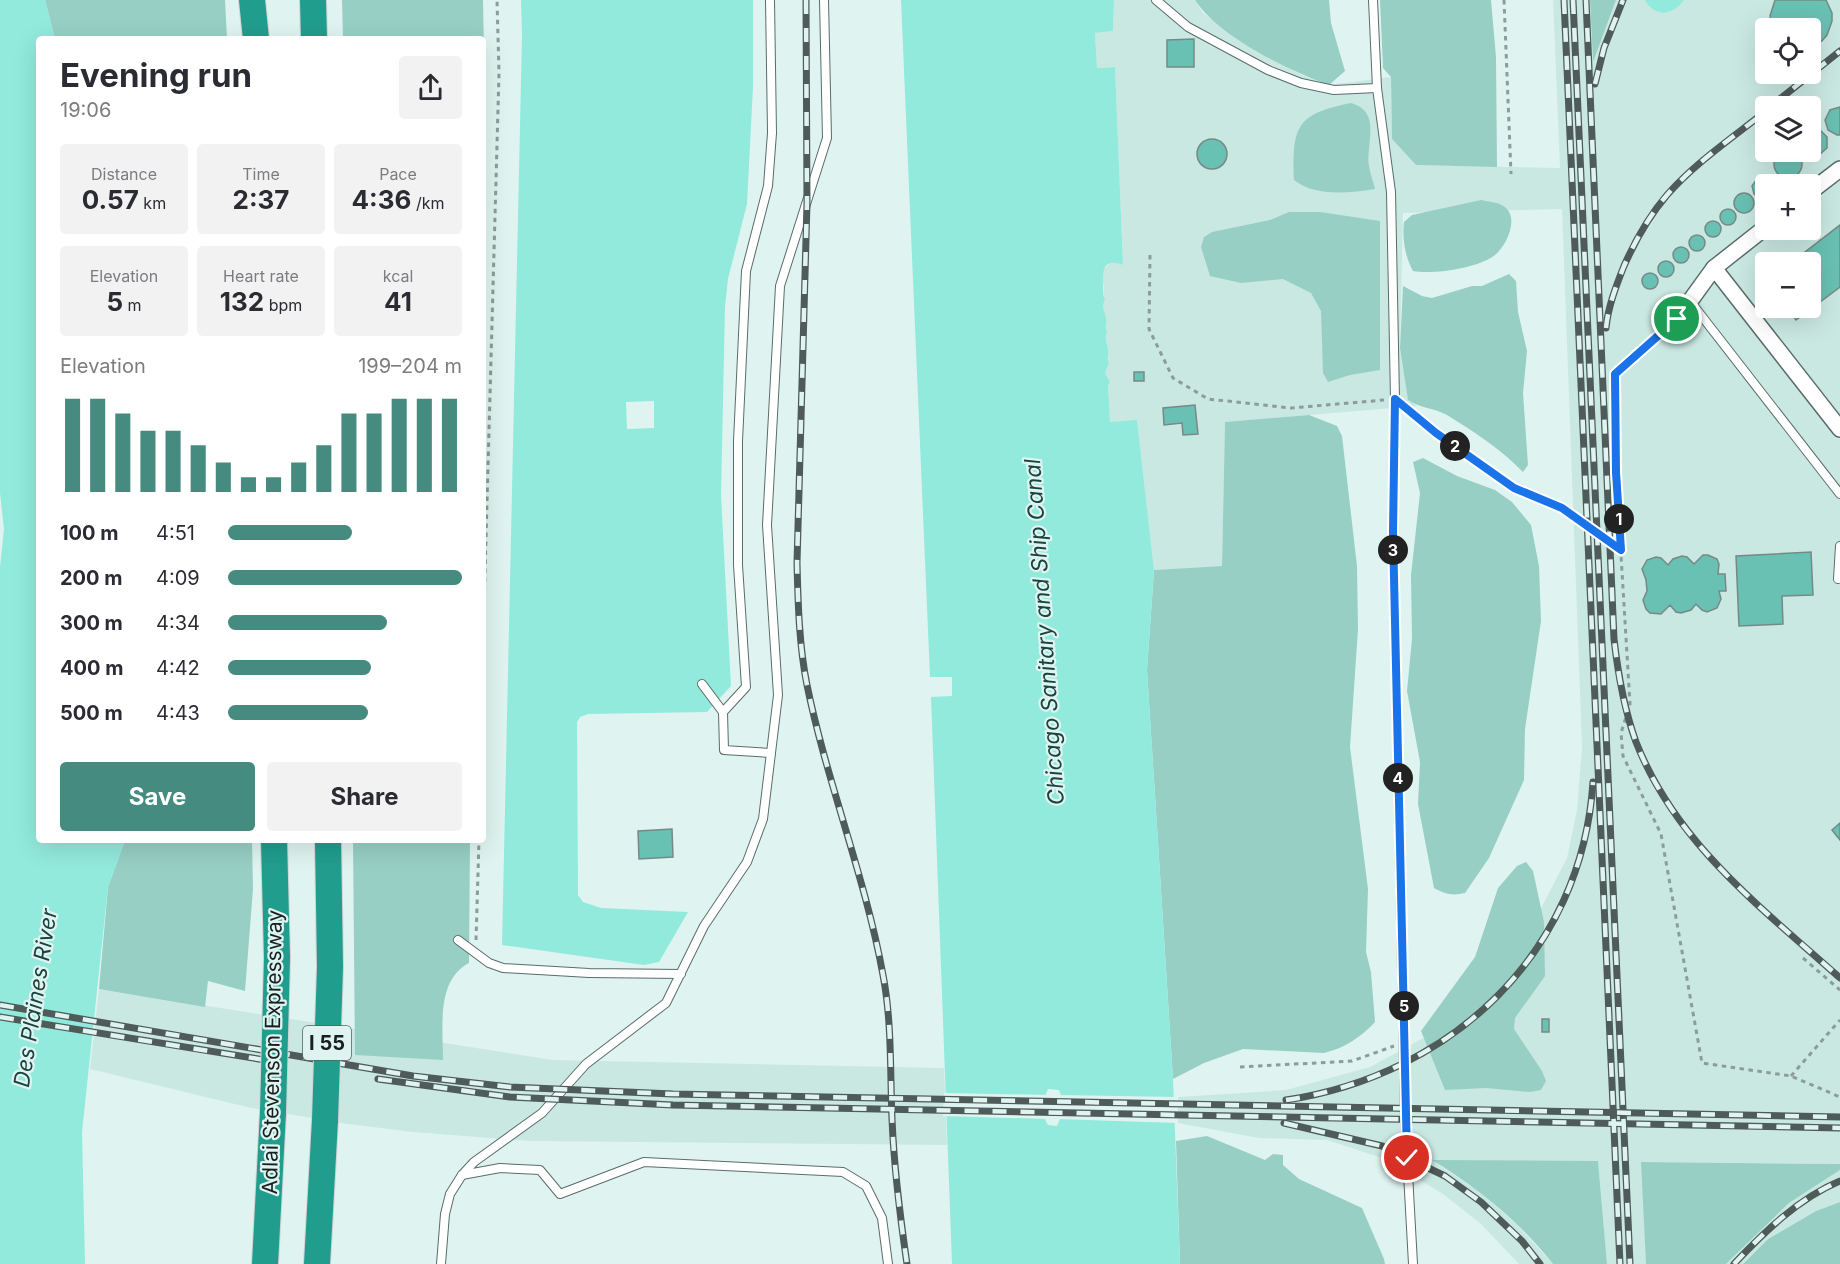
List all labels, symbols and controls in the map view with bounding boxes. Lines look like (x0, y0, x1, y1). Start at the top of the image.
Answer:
map controls (1755, 18, 1821, 318)
button: locate (1755, 18, 1821, 84)
text: Evening run (60, 55, 252, 95)
button: share (399, 56, 462, 119)
button: layers (1755, 96, 1821, 162)
text: 19:06 (60, 98, 111, 122)
text: Distance (91, 164, 157, 184)
text: Time (242, 164, 280, 184)
text: Pace (379, 164, 417, 184)
button: + (1755, 174, 1821, 240)
text: 0.57 (82, 184, 139, 215)
text: 2:37 (233, 184, 289, 215)
text: 4:36 (352, 184, 411, 215)
text: km (139, 193, 166, 213)
text: /km (411, 193, 445, 213)
button: − (1755, 252, 1821, 318)
text: Elevation (90, 266, 158, 286)
text: Heart rate (223, 266, 299, 286)
text: kcal (383, 266, 413, 286)
text: 5 (106, 286, 123, 317)
text: 132 (220, 286, 264, 317)
text: 41 (384, 286, 412, 317)
pin (1651, 293, 1702, 344)
text: m (123, 295, 142, 315)
text: bpm (264, 295, 302, 315)
icon: arrive (1660, 302, 1693, 335)
text: Elevation (60, 354, 146, 378)
text: 199–204 m (358, 354, 462, 378)
pin: 2 (1440, 431, 1470, 461)
text: 2 (1450, 436, 1460, 456)
water label: Chicago Sanitary and Ship Canal (1019, 458, 1069, 806)
pin: 1 (1604, 504, 1634, 534)
text: 1 (1616, 509, 1622, 529)
text: 100 m (60, 521, 119, 545)
text: 4:51 (156, 521, 195, 545)
pin: 3 (1378, 535, 1408, 565)
text: 3 (1388, 540, 1398, 560)
text: 200 m (60, 566, 123, 590)
text: 4:09 (156, 566, 200, 590)
text: 300 m (60, 611, 123, 635)
text: 4:34 (156, 611, 200, 635)
text: 400 m (60, 656, 124, 680)
text: 4:42 (156, 656, 200, 680)
text: 500 m (60, 701, 123, 725)
text: 4:43 (156, 701, 200, 725)
button: Save (60, 762, 255, 831)
button: Share (267, 762, 462, 831)
pin: 4 (1383, 763, 1413, 793)
text: 4 (1393, 768, 1403, 788)
water label: Des Plaines River (8, 906, 62, 1089)
street label: Adlai Stevenson Expressway (257, 909, 287, 1195)
pin: 5 (1389, 991, 1419, 1021)
text: 5 (1399, 996, 1409, 1016)
road number: I 55 (303, 1026, 351, 1060)
pin (1381, 1132, 1432, 1183)
icon: check (1390, 1141, 1423, 1174)

